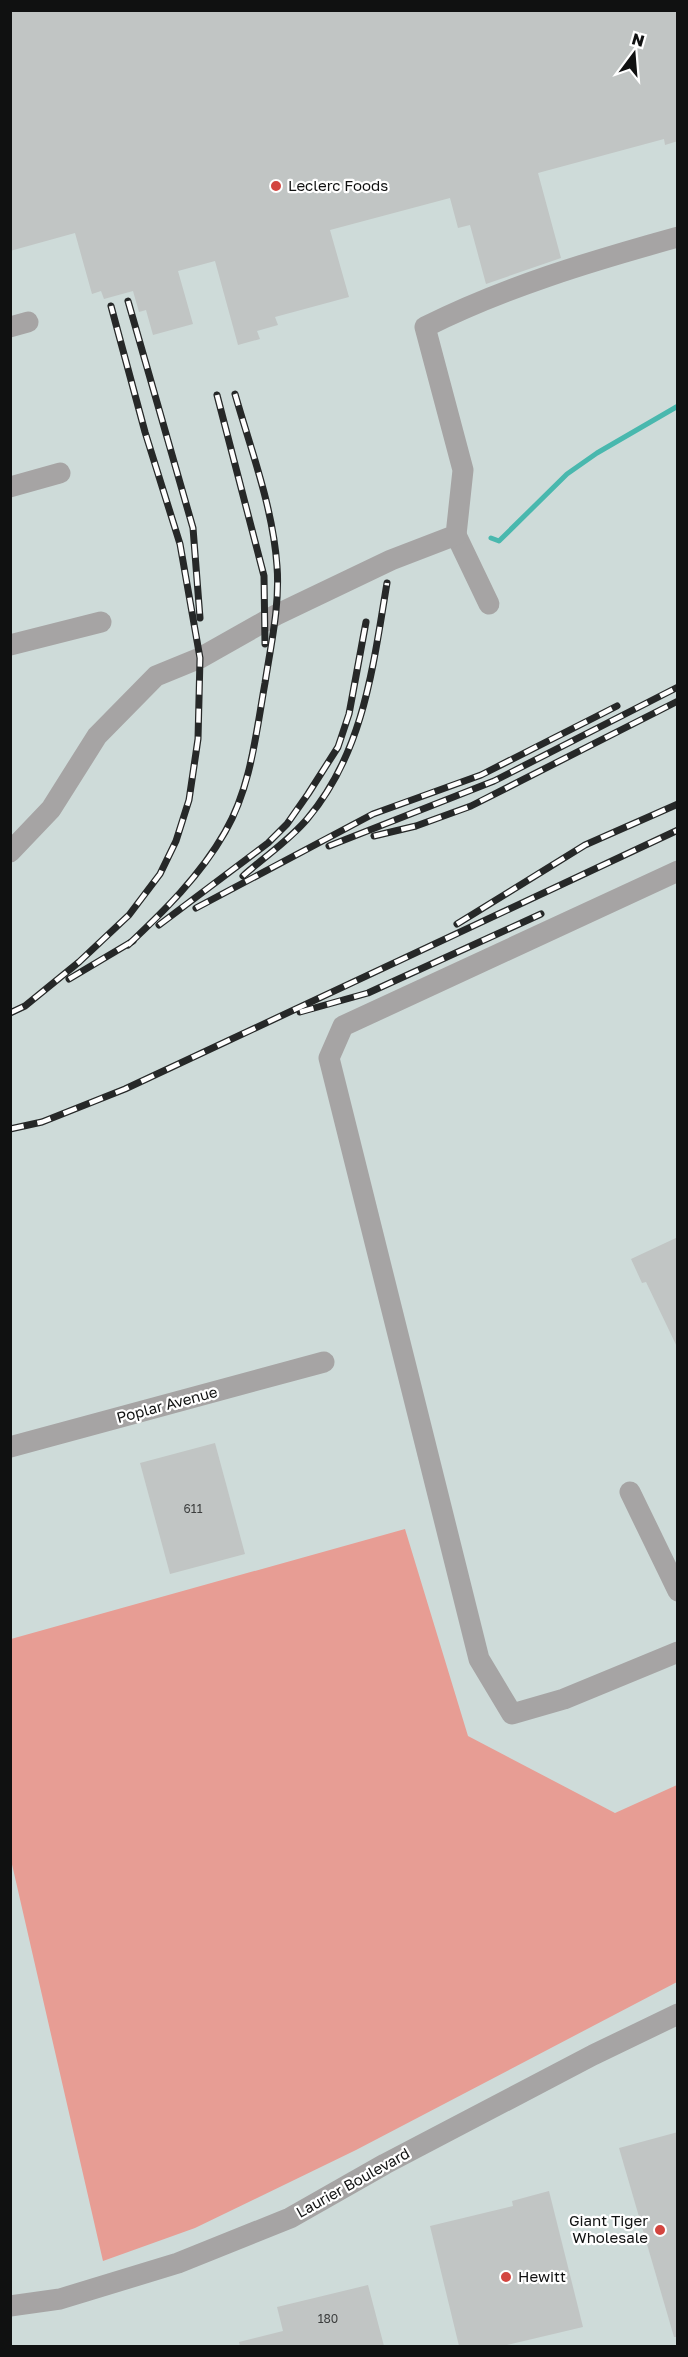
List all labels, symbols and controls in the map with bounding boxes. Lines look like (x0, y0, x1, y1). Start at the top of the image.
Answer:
north arrow (604, 24, 664, 84)
text: N (630, 28, 647, 51)
place label: Leclerc Foods (288, 176, 388, 194)
marker: Leclerc Foods (269, 179, 283, 193)
street label: Poplar Avenue (114, 1382, 219, 1426)
house number: 611 (184, 1501, 203, 1516)
street label: Laurier Boulevard (293, 2143, 412, 2221)
place label: Giant Tiger Wholesale (569, 2211, 648, 2246)
marker: Giant Tiger Wholesale (653, 2223, 667, 2237)
place label: Hewitt (518, 2267, 566, 2285)
marker: Hewitt (499, 2270, 513, 2284)
house number: 180 (318, 2311, 338, 2326)

